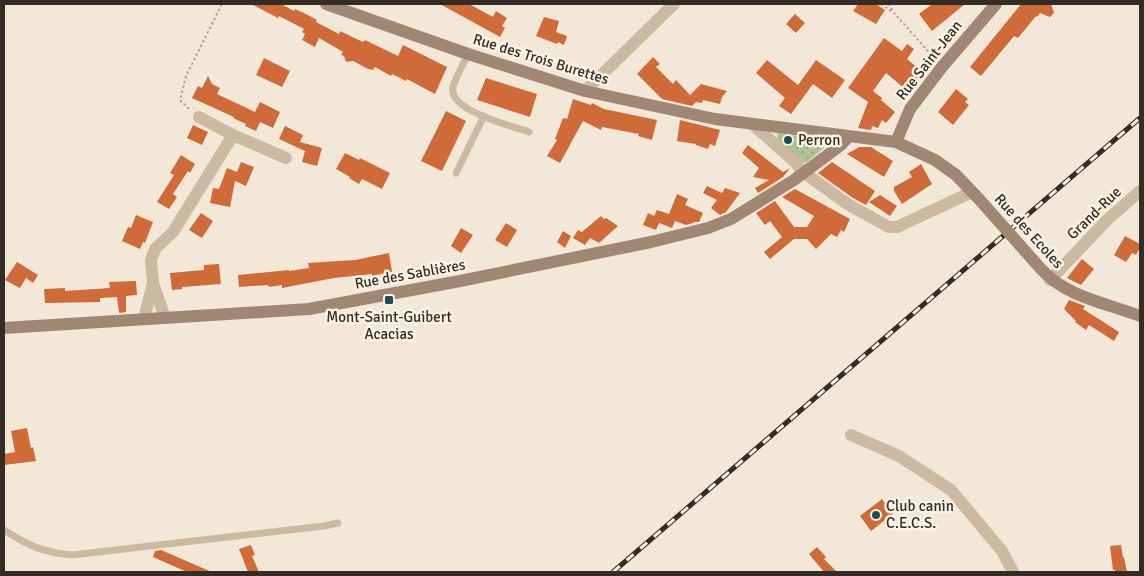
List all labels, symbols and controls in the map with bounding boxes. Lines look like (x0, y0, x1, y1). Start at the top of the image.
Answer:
street label: Rue Saint-Jean (892, 17, 966, 103)
street label: Rue des Trois Burettes (471, 30, 611, 88)
place label: Perron (798, 131, 840, 149)
marker: Perron (782, 134, 794, 146)
street label: Grand-Rue (1063, 183, 1125, 243)
street label: Rue des Ecoles (991, 190, 1068, 272)
street label: Rue des Sablières (353, 255, 467, 293)
marker: Mont-Saint-Guibert Acacias (383, 294, 395, 306)
place label: Mont-Saint-Guibert Acacias (326, 308, 452, 343)
place label: Club canin C.E.C.S. (886, 497, 954, 532)
marker: Club canin C.E.C.S. (870, 509, 882, 521)

